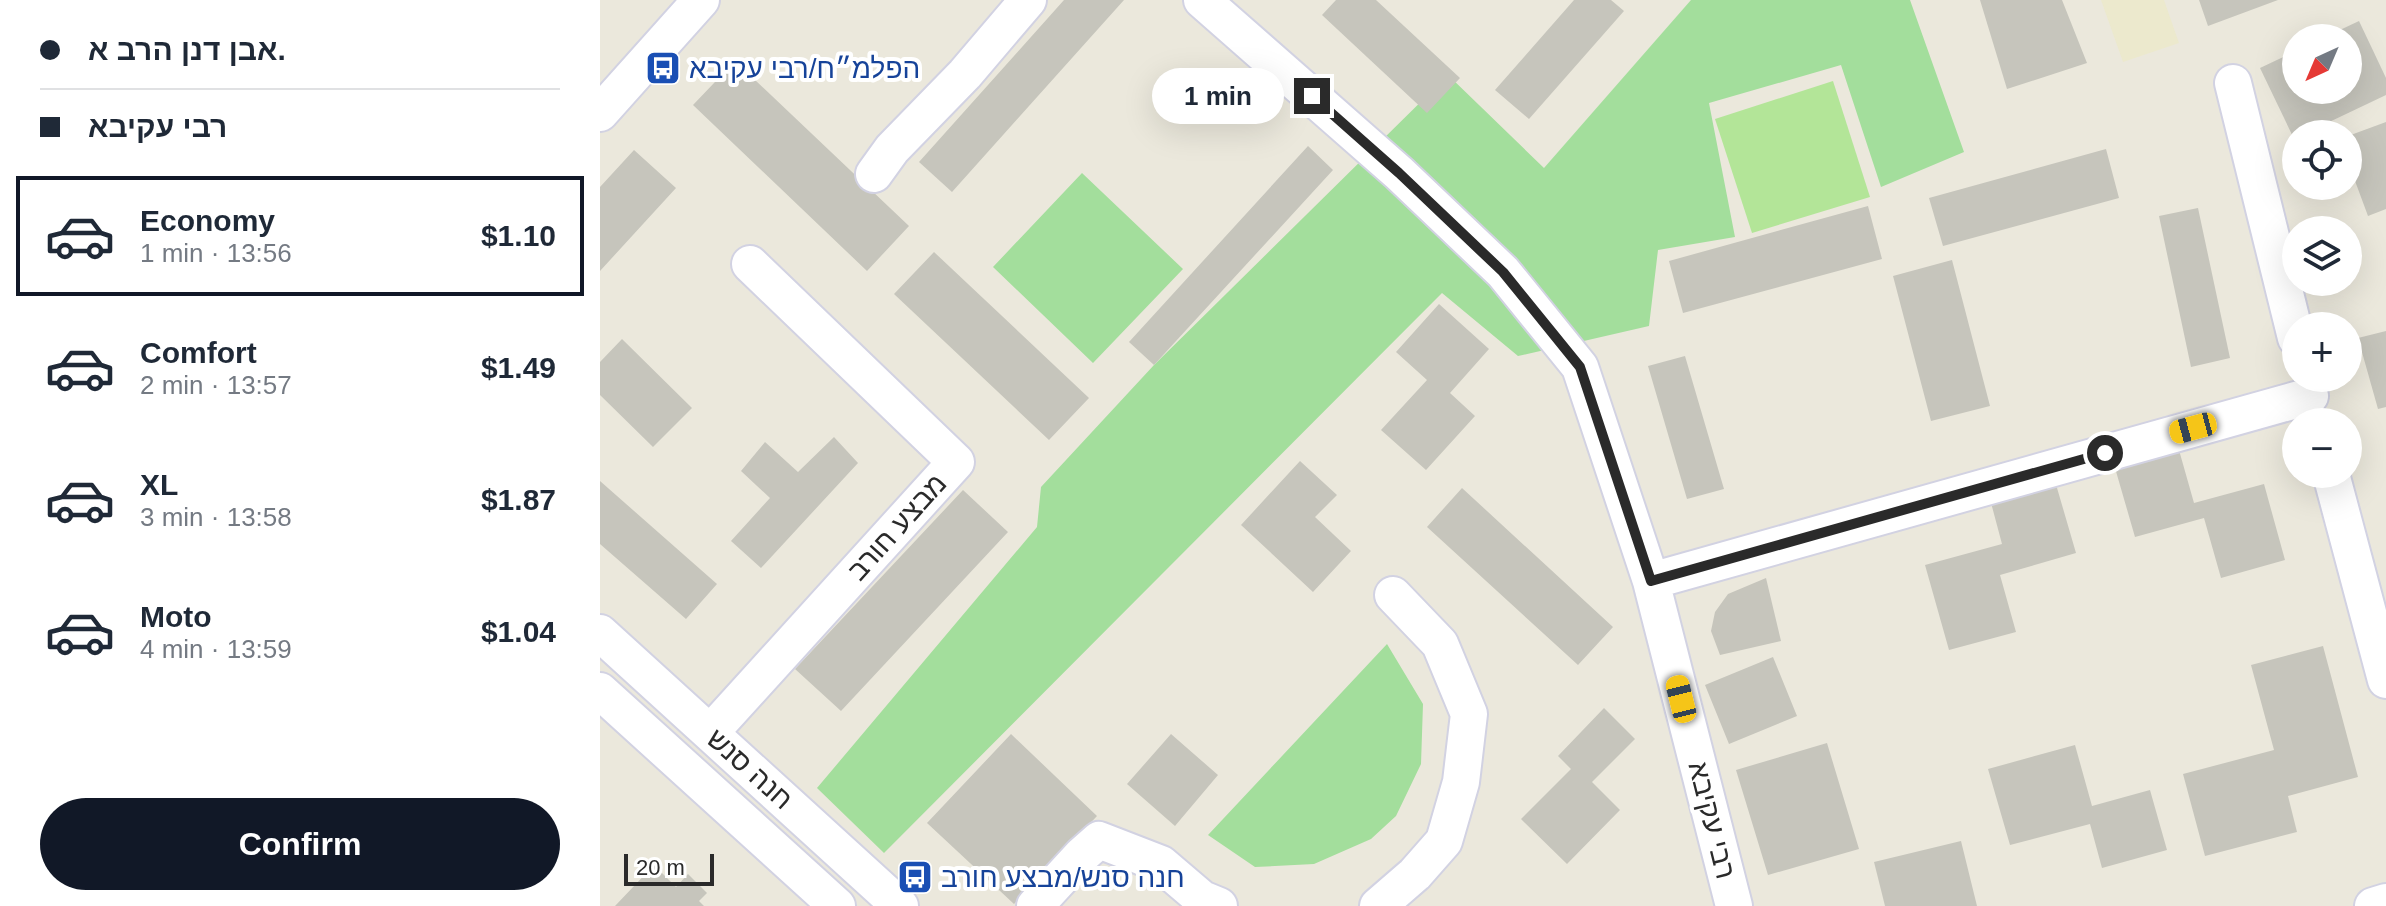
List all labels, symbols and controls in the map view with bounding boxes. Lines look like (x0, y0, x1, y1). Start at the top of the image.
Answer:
north arrow (2282, 24, 2362, 104)
map controls (2282, 24, 2362, 488)
text: אבן דנן הרב א. (88, 33, 286, 66)
bus stop icon: הפלמ״ח/רבי עקיבא (644, 49, 682, 87)
place label: הפלמ״ח/רבי עקיבא (689, 53, 920, 84)
callout: 1 min (1152, 68, 1284, 124)
route end (1294, 78, 1330, 114)
text: 1 min (1184, 81, 1252, 111)
text: רבי עקיבא (88, 110, 227, 143)
button: locate (2282, 120, 2362, 200)
icon: car (44, 200, 116, 272)
text: Economy (140, 204, 275, 237)
button: layers (2282, 216, 2362, 296)
text: $1.10 (481, 219, 556, 252)
text: 1 min · 13:56 (140, 238, 292, 268)
button: + (2282, 312, 2362, 392)
icon: car (44, 332, 116, 404)
text: Comfort (140, 336, 257, 369)
text: $1.49 (481, 351, 556, 384)
text: 2 min · 13:57 (140, 370, 292, 400)
button: − (2282, 408, 2362, 488)
car (2167, 410, 2219, 446)
route start (2087, 435, 2123, 471)
icon: car (44, 464, 116, 536)
text: XL (140, 468, 178, 501)
street label: מבצע חורב (841, 468, 953, 586)
text: $1.87 (481, 483, 556, 516)
text: 3 min · 13:58 (140, 502, 292, 532)
icon: car (44, 596, 116, 668)
text: Moto (140, 600, 212, 633)
text: $1.04 (481, 615, 556, 648)
text: 4 min · 13:59 (140, 634, 292, 664)
car (1664, 673, 1698, 725)
street label: חנה סנש (701, 723, 799, 815)
street label: רבי עקיבא (1682, 758, 1742, 882)
button: Confirm (40, 798, 560, 890)
scale bar (624, 850, 714, 886)
text: 20 m (636, 855, 685, 880)
bus stop icon: חנה סנש/מבצע חורב (896, 858, 934, 896)
place label: חנה סנש/מבצע חורב (941, 862, 1185, 893)

